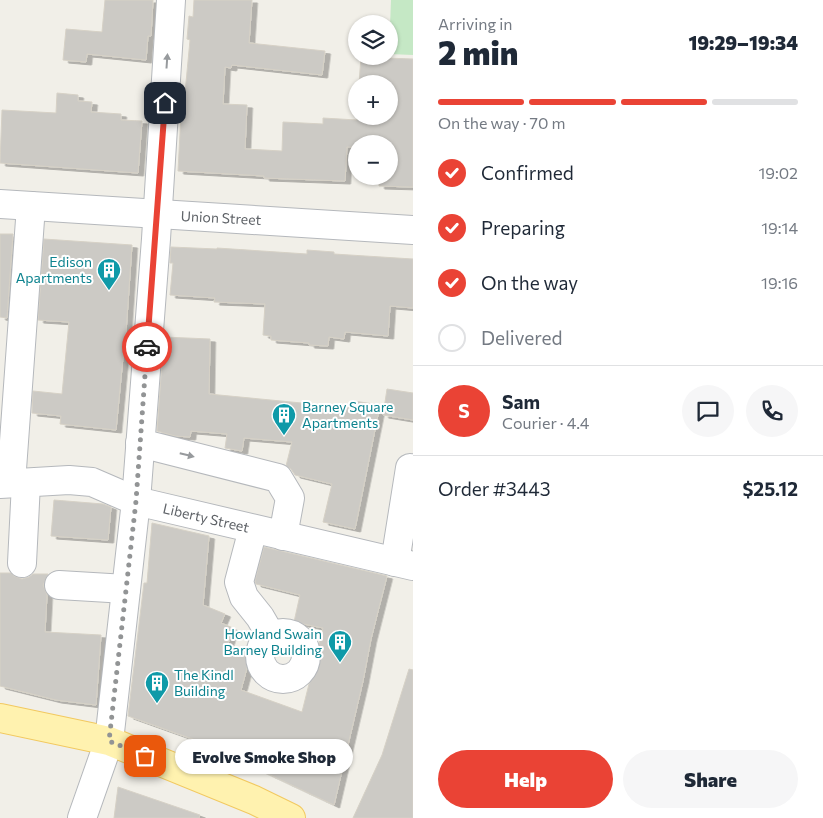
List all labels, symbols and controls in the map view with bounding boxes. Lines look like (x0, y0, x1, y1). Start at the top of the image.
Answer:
text: Arriving in (438, 14, 512, 33)
map controls (348, 15, 398, 185)
button: layers (348, 15, 398, 65)
text: 19:29–19:34 (688, 31, 798, 54)
text: 2 min (438, 32, 518, 72)
one-way arrow (164, 53, 172, 69)
button: + (348, 75, 398, 125)
pin (144, 82, 186, 124)
icon: home (151, 89, 179, 117)
text: On the way · 70 m (438, 113, 565, 132)
button: − (348, 135, 398, 185)
icon: check (438, 159, 466, 187)
text: Confirmed (481, 161, 574, 184)
text: 19:02 (758, 163, 798, 182)
street label: Union Street (180, 207, 262, 228)
icon: check (438, 214, 466, 242)
text: Preparing (481, 216, 565, 239)
text: 19:14 (761, 218, 798, 237)
place label: Edison Apartments (16, 253, 92, 286)
building icon: Edison Apartments (96, 257, 122, 291)
icon: check (438, 269, 466, 297)
text: On the way (481, 271, 578, 294)
text: 19:16 (761, 273, 798, 292)
courier (122, 322, 172, 372)
text: Delivered (481, 326, 562, 349)
icon: car (133, 333, 161, 361)
button: chat (682, 385, 734, 437)
button: phone (746, 385, 798, 437)
text: Sam (502, 390, 540, 413)
place label: Barney Square Apartments (302, 398, 393, 431)
text: S (458, 399, 470, 422)
building icon: Barney Square Apartments (271, 402, 297, 436)
text: Courier · 4.4 (502, 413, 589, 432)
one-way arrow (180, 451, 195, 459)
text: Order #3443 (438, 477, 550, 500)
text: $25.12 (742, 477, 798, 500)
street label: Liberty Street (161, 499, 251, 536)
place label: Howland Swain Barney Building (224, 625, 322, 658)
building icon: Howland Swain Barney Building (327, 629, 353, 663)
place label: The Kindl Building (174, 666, 234, 699)
building icon: The Kindl Building (144, 670, 170, 704)
pin (124, 735, 166, 777)
callout: Evolve Smoke Shop (175, 738, 352, 774)
icon: bag (131, 742, 159, 770)
text: Evolve Smoke Shop (192, 747, 336, 766)
button: Help (438, 750, 613, 808)
button: Share (623, 750, 798, 808)

